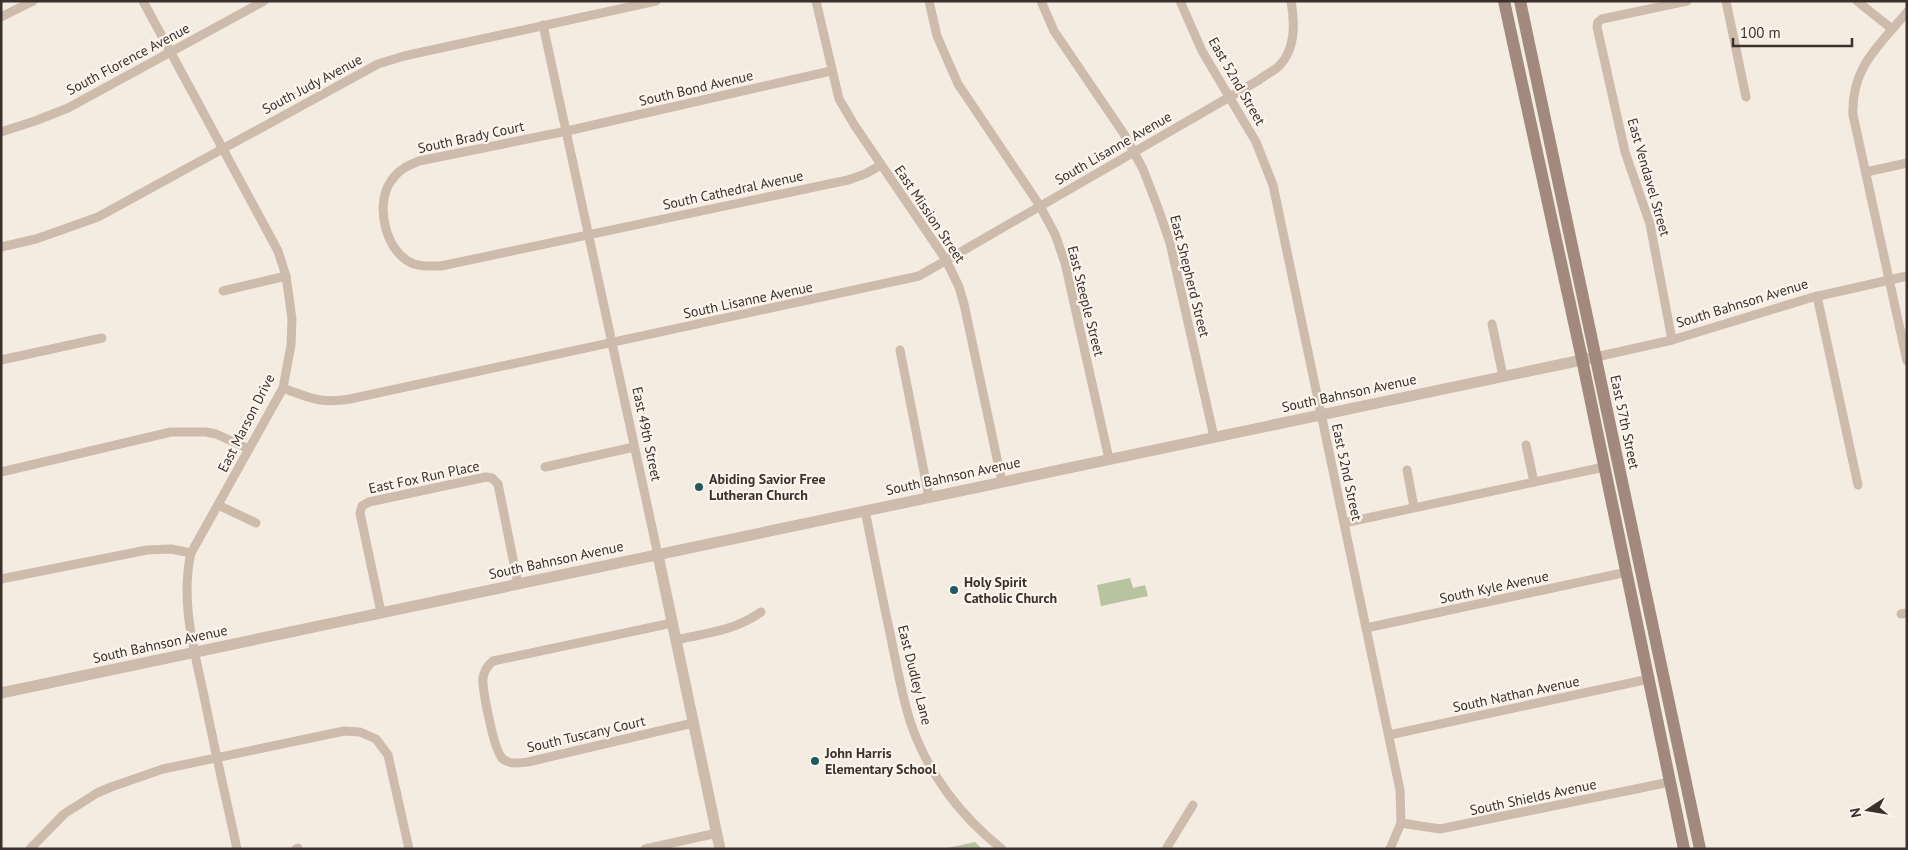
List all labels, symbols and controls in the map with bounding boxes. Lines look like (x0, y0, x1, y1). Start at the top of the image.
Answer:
scale bar (1733, 15, 1852, 47)
street label: South Florence Avenue (63, 19, 193, 99)
text: 100 m (1740, 23, 1781, 42)
street label: East 52nd Street (1205, 34, 1270, 128)
street label: South Judy Avenue (259, 50, 365, 118)
street label: South Bond Avenue (637, 66, 755, 110)
street label: South Lisanne Avenue (1051, 107, 1175, 189)
street label: East Vendavel Street (1624, 116, 1675, 238)
street label: South Brady Court (416, 117, 526, 157)
street label: East Mission Street (891, 162, 969, 266)
street label: South Cathedral Avenue (661, 166, 805, 214)
street label: East Shepherd Street (1166, 213, 1214, 339)
street label: East Steeple Street (1064, 244, 1108, 358)
street label: South Bahnson Avenue (1674, 274, 1810, 332)
street label: South Lisanne Avenue (682, 277, 814, 323)
street label: South Bahnson Avenue (1280, 370, 1418, 416)
street label: East Marson Drive (214, 371, 278, 475)
street label: East 57th Street (1606, 373, 1644, 471)
street label: East 49th Street (628, 385, 666, 483)
street label: East 52nd Street (1328, 422, 1366, 522)
street label: South Bahnson Avenue (884, 453, 1022, 499)
street label: East Fox Run Place (367, 456, 481, 498)
place label: Abiding Savior Free Lutheran Church (709, 470, 826, 504)
marker: Abiding Savior Free Lutheran Church (693, 481, 705, 493)
street label: South Bahnson Avenue (487, 537, 625, 583)
street label: South Kyle Avenue (1438, 567, 1550, 607)
place label: Holy Spirit Catholic Church (964, 573, 1057, 607)
marker: Holy Spirit Catholic Church (948, 584, 960, 596)
street label: South Bahnson Avenue (91, 621, 229, 667)
street label: East Dudley Lane (894, 623, 936, 727)
street label: South Nathan Avenue (1451, 672, 1581, 716)
street label: South Tuscany Court (525, 712, 647, 756)
place label: John Harris Elementary School (824, 744, 937, 778)
marker: John Harris Elementary School (809, 755, 821, 767)
street label: South Shields Avenue (1468, 775, 1598, 819)
north arrow (1843, 785, 1893, 835)
text: N (1846, 806, 1865, 819)

